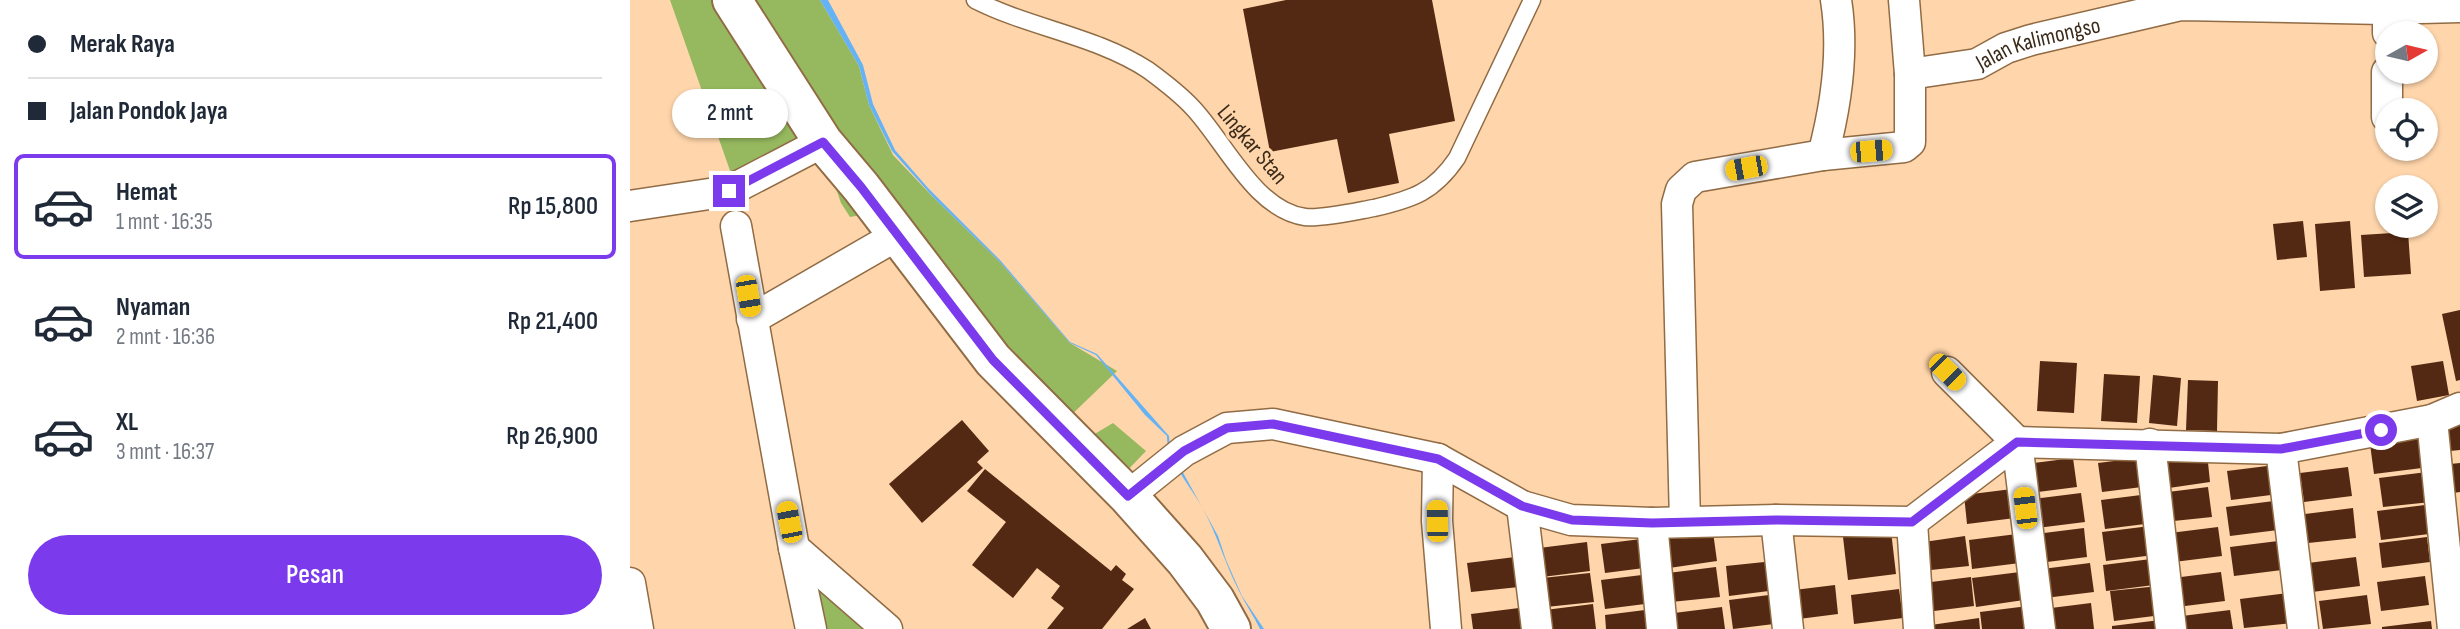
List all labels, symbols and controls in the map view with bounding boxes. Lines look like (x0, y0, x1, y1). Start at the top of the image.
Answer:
street label: Jalan Kalimongso (1970, 11, 2103, 77)
north arrow (2375, 21, 2438, 84)
map controls (2375, 21, 2438, 238)
text: Merak Raya (70, 29, 175, 60)
callout: 2 mnt (671, 90, 787, 138)
text: Jalan Pondok Jaya (70, 96, 228, 127)
button: locate (2375, 98, 2438, 161)
text: 2 mnt (707, 99, 753, 127)
street label: Lingkar Stan (1211, 99, 1294, 190)
car (1850, 139, 1893, 163)
car (1724, 154, 1769, 182)
icon: car (32, 175, 95, 238)
route end (713, 175, 745, 207)
button: layers (2375, 175, 2438, 238)
text: Hemat (116, 177, 177, 208)
text: Rp 15,800 (508, 191, 598, 222)
text: 1 mnt · 16:35 (116, 208, 213, 236)
car (735, 273, 762, 319)
icon: car (32, 290, 95, 353)
text: Nyaman (116, 292, 190, 323)
text: Rp 21,400 (508, 306, 598, 337)
text: 2 mnt · 16:36 (116, 323, 215, 351)
car (1925, 350, 1970, 394)
icon: car (32, 405, 95, 468)
text: XL (116, 407, 138, 438)
route start (2365, 414, 2397, 446)
text: Rp 26,900 (506, 421, 598, 452)
text: 3 mnt · 16:37 (116, 438, 214, 466)
car (2013, 486, 2038, 530)
car (775, 499, 804, 545)
car (1427, 500, 1448, 542)
button: Pesan (28, 535, 602, 615)

